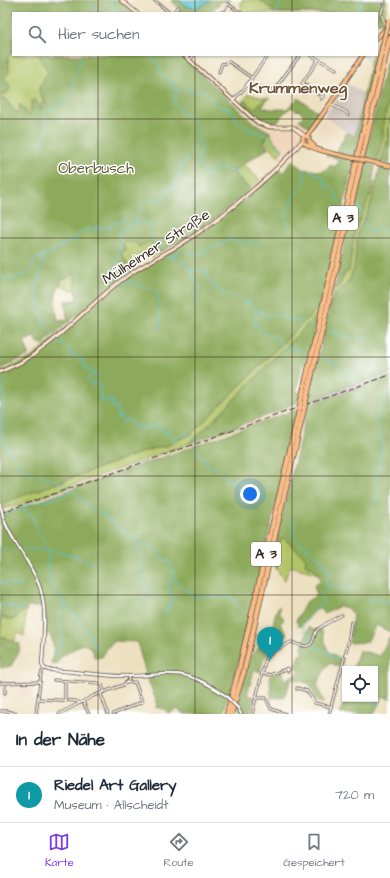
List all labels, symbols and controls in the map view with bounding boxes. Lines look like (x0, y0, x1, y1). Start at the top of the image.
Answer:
search box (12, 12, 378, 56)
icon: search (26, 23, 48, 45)
text: Hier suchen (58, 24, 139, 45)
district label: Krummenweg (249, 77, 348, 101)
park label: Oberbusch (58, 158, 134, 179)
street label: Mülheimer Straße (98, 204, 214, 290)
road number: A 3 (328, 206, 358, 230)
your location (240, 484, 260, 504)
road number: A 3 (251, 542, 281, 566)
pin: 1 (257, 627, 283, 660)
map controls (342, 666, 378, 702)
button: locate (342, 666, 378, 702)
text: In der Nähe (16, 728, 105, 752)
text: Riedel Art Gallery (54, 775, 177, 796)
text: 1 (28, 786, 30, 804)
text: 720 m (335, 786, 374, 804)
text: Museum · Allscheidt (54, 796, 168, 814)
tab: Karte (45, 831, 74, 870)
tab: Route (164, 831, 194, 870)
tab: Gespeichert (283, 831, 345, 870)

